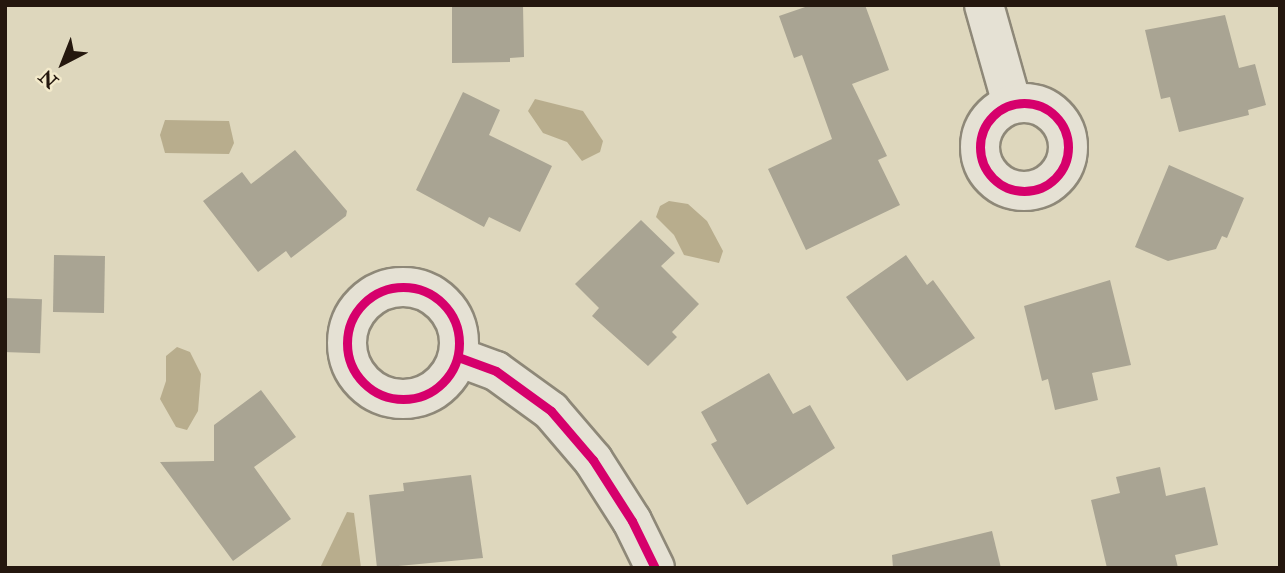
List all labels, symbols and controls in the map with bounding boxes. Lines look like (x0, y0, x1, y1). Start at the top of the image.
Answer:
north arrow (28, 28, 98, 98)
text: N (35, 64, 63, 93)

